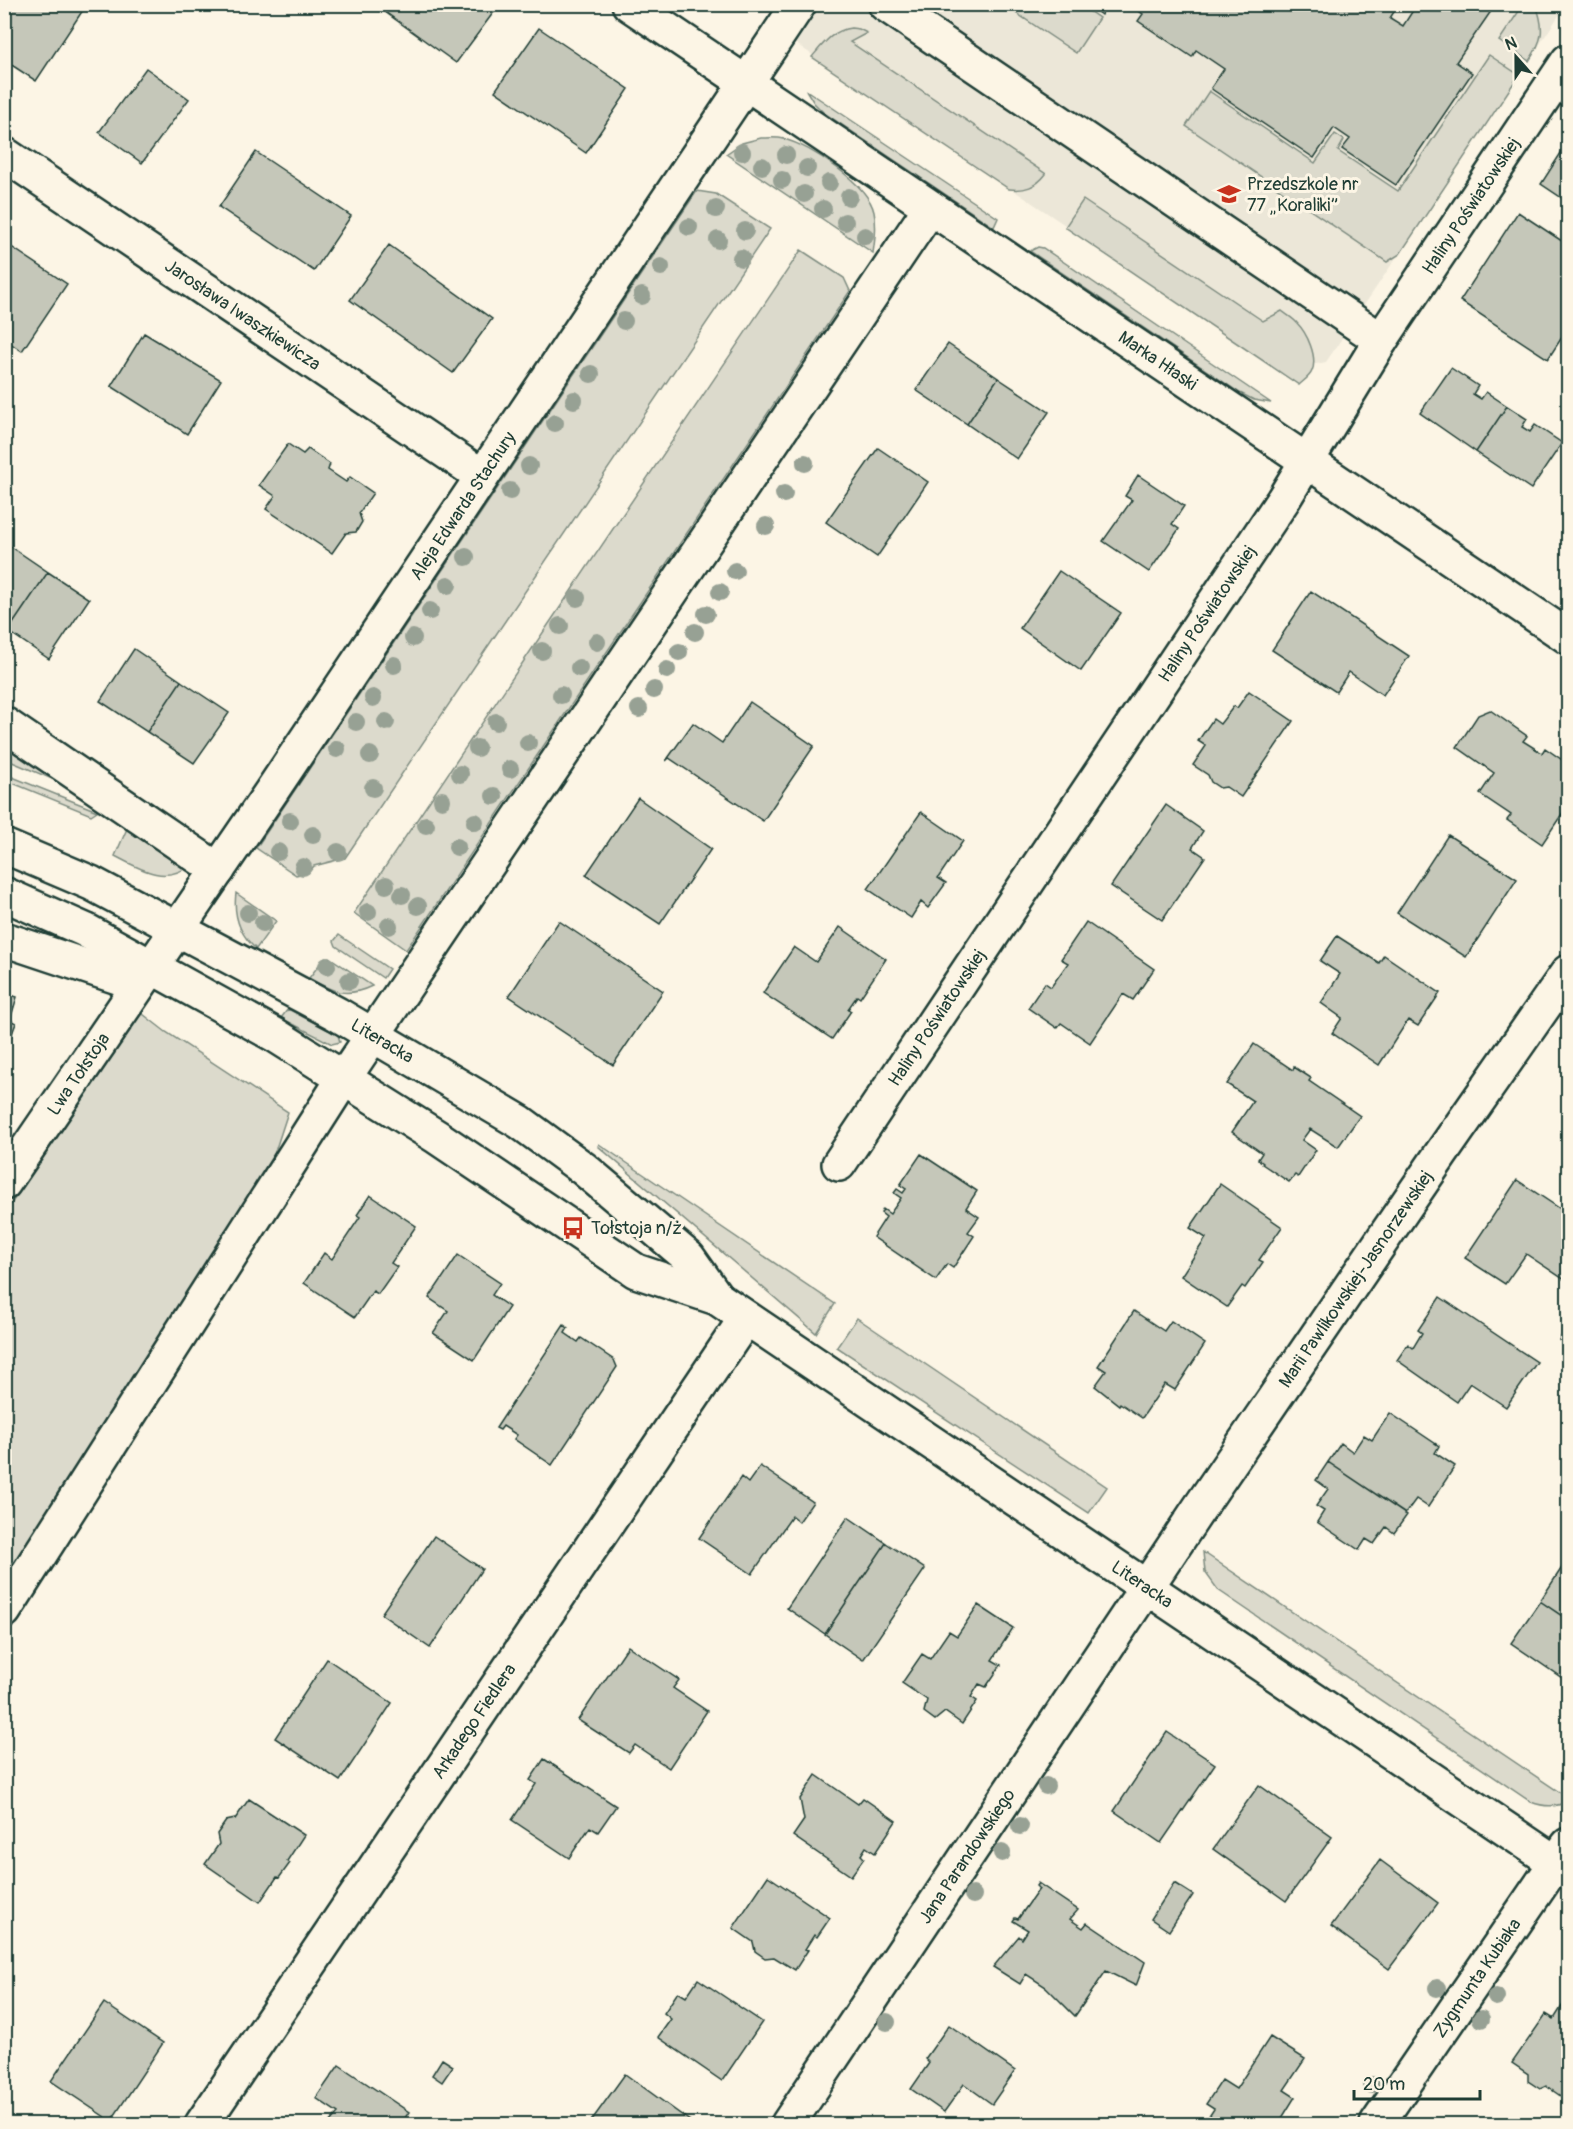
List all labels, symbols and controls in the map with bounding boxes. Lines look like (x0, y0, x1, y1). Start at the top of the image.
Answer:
north arrow (1486, 27, 1546, 87)
text: N (1502, 33, 1520, 55)
street label: Haliny Poświatowskiej (1417, 133, 1525, 279)
place label: Przedszkole nr 77 „Koraliki” (1247, 173, 1359, 217)
school or university icon: Przedszkole nr 77 „Koraliki” (1216, 181, 1242, 207)
street label: Jarosława Iwaszkiewicza (161, 254, 325, 376)
street label: Marka Hłaski (1114, 326, 1202, 395)
street label: Aleja Edwarda Stachury (405, 427, 521, 585)
street label: Haliny Poświatowskiej (1153, 541, 1261, 687)
street label: Haliny Poświatowskiej (883, 945, 991, 1091)
street label: Literacka (347, 1013, 418, 1068)
street label: Lwa Tołstoja (42, 1028, 115, 1120)
street label: Marii Pawlikowskiej-Jasnorzewskiej (1273, 1166, 1438, 1392)
bus stop icon: Tołstoja n/ż (560, 1215, 586, 1241)
place label: Tołstoja n/ż (591, 1217, 682, 1240)
street label: Literacka (1107, 1555, 1177, 1613)
street label: Arkadego Fiedlera (427, 1659, 521, 1783)
street label: Jana Parandowskiego (914, 1784, 1020, 1928)
street label: Zygmunta Kubiaka (1428, 1914, 1526, 2042)
scale bar (1354, 2063, 1480, 2101)
text: 20 m (1363, 2073, 1405, 2096)

